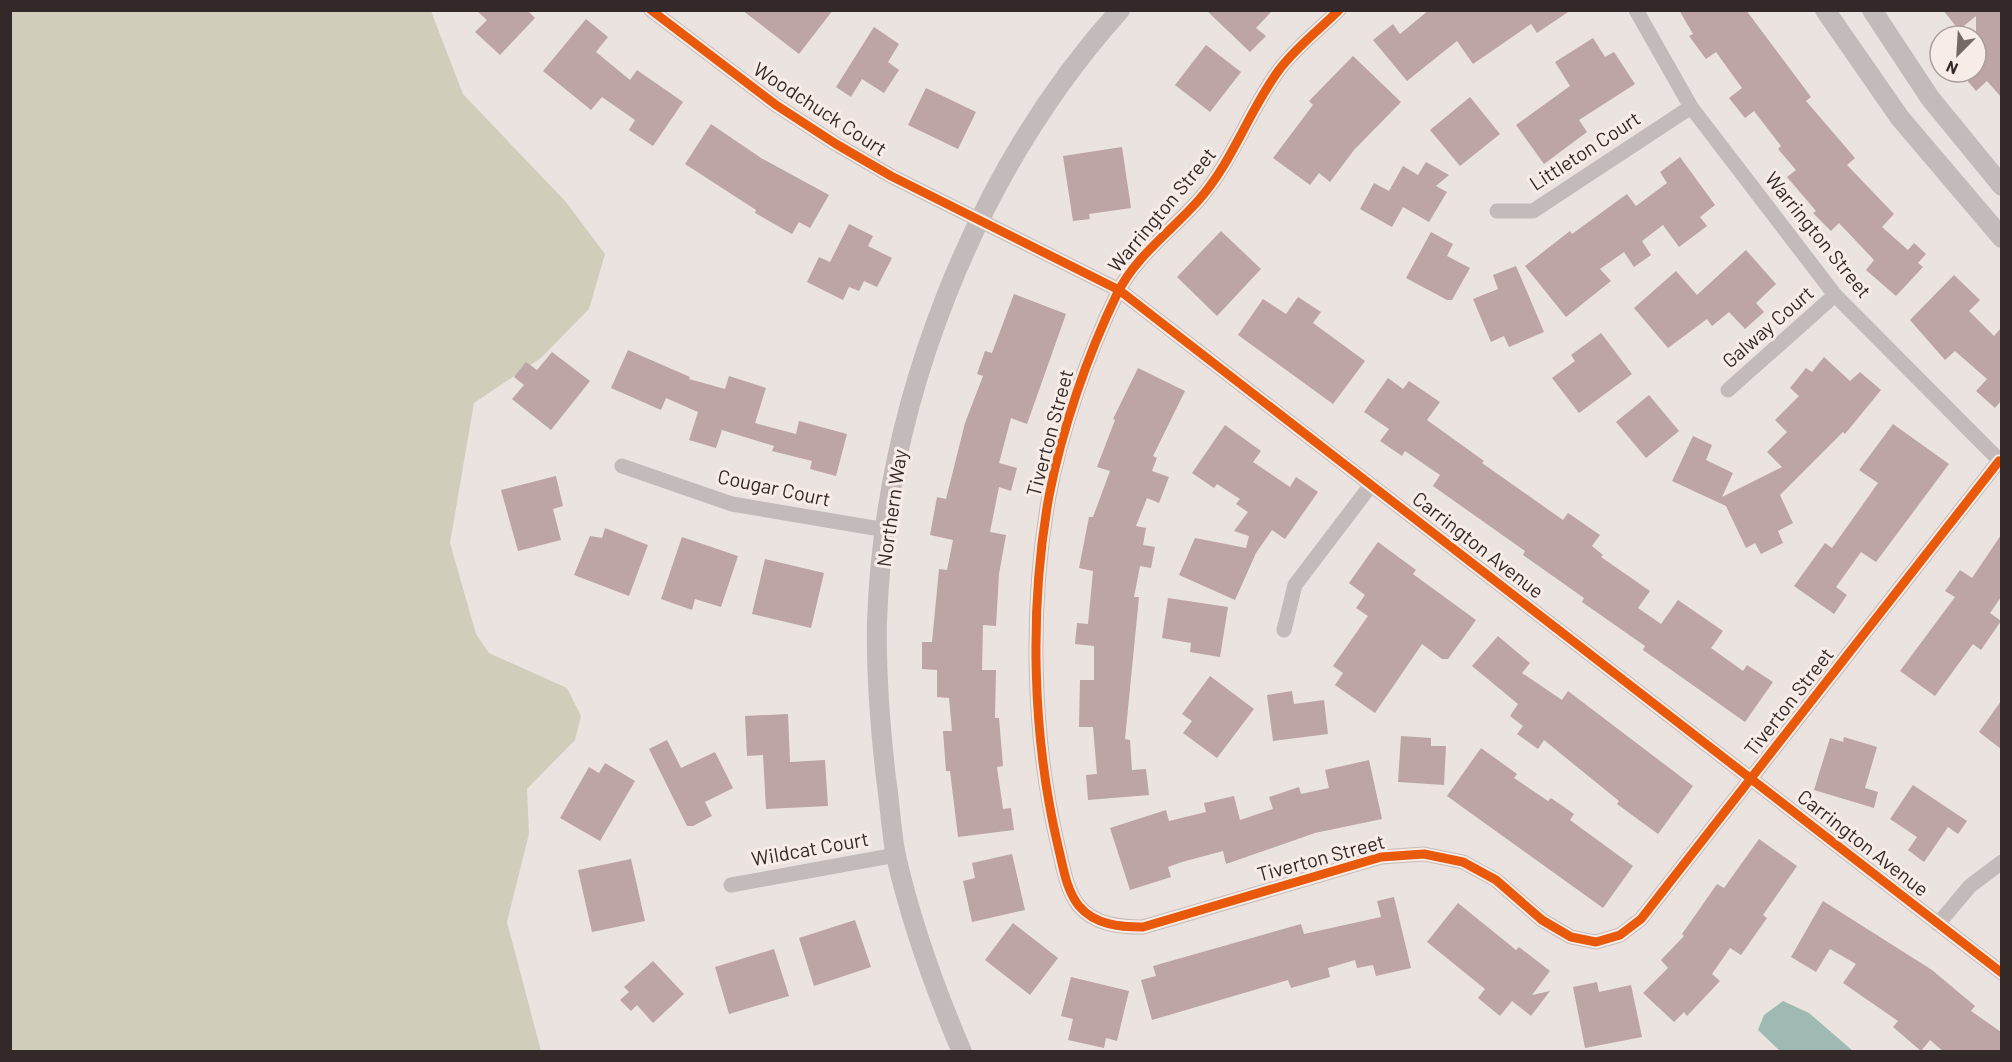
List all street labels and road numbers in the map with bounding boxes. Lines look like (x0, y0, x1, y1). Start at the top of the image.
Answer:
street label: Woodchuck Court (749, 56, 892, 160)
street label: Littleton Court (1525, 105, 1644, 195)
street label: Warrington Street (1102, 142, 1220, 277)
street label: Warrington Street (1761, 166, 1877, 302)
street label: Galway Court (1717, 280, 1818, 372)
street label: Tiverton Street (1021, 366, 1078, 499)
street label: Northern Way (871, 447, 911, 568)
street label: Cougar Court (716, 463, 833, 511)
street label: Carrington Avenue (1408, 486, 1549, 603)
street label: Tiverton Street (1738, 642, 1838, 760)
street label: Carrington Avenue (1793, 784, 1934, 901)
street label: Wildcat Court (749, 826, 870, 870)
street label: Tiverton Street (1254, 829, 1387, 886)

